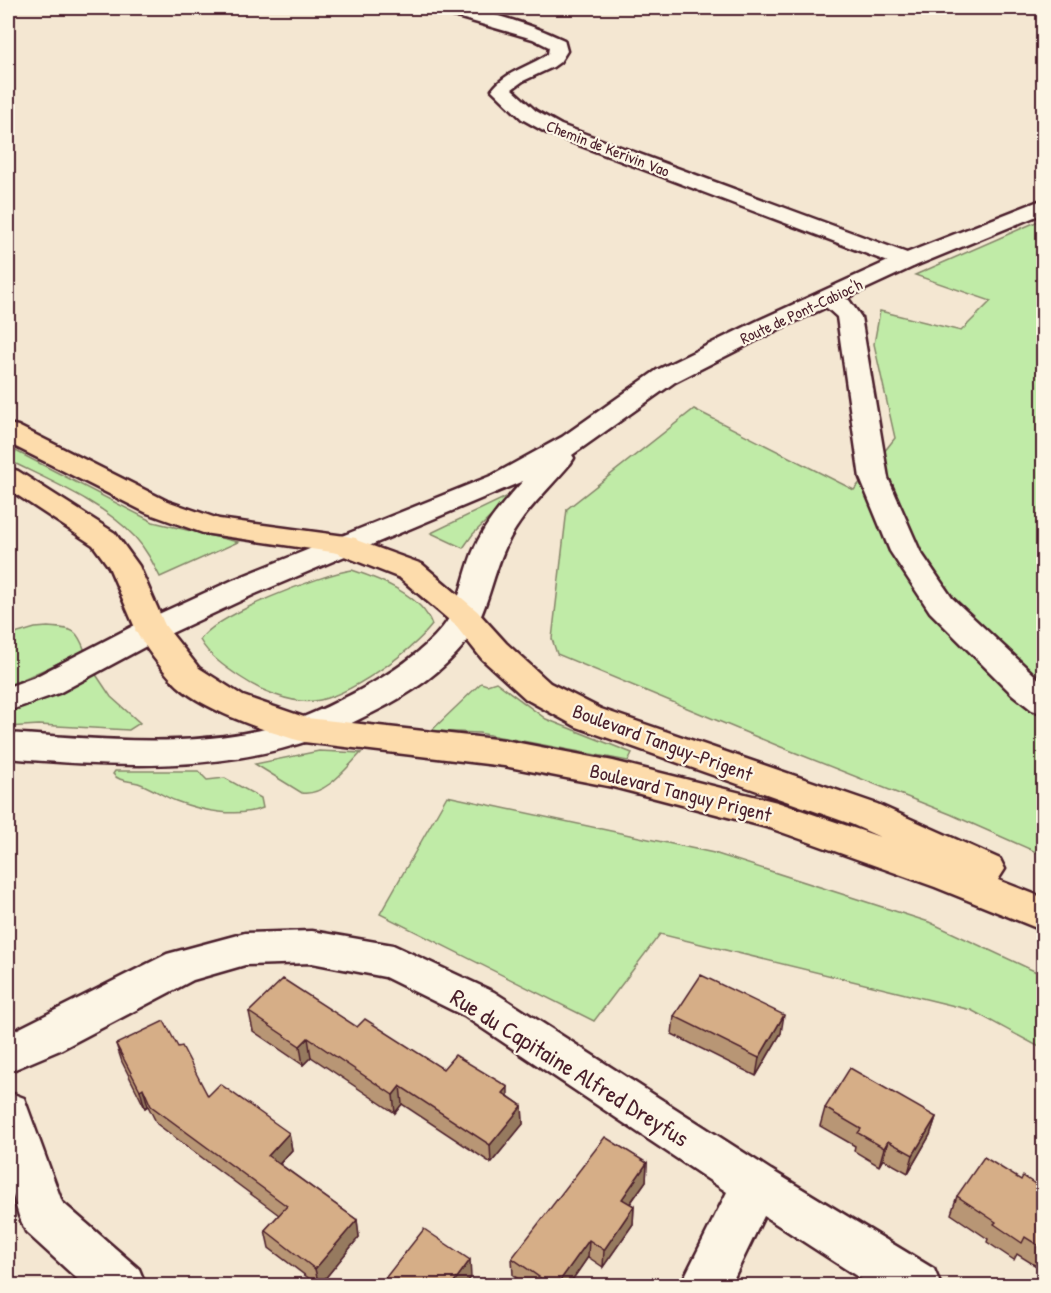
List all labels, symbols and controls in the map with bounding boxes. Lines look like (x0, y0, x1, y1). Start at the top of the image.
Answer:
street label: Chemin de Kerivin Vao (543, 114, 673, 182)
street label: Route de Pont-Cabioc'h (736, 273, 866, 349)
street label: Boulevard Tanguy-Prigent (569, 697, 758, 788)
street label: Boulevard Tanguy Prigent (587, 756, 776, 828)
street label: Rue du Capitaine Alfred Dreyfus (445, 980, 695, 1154)

